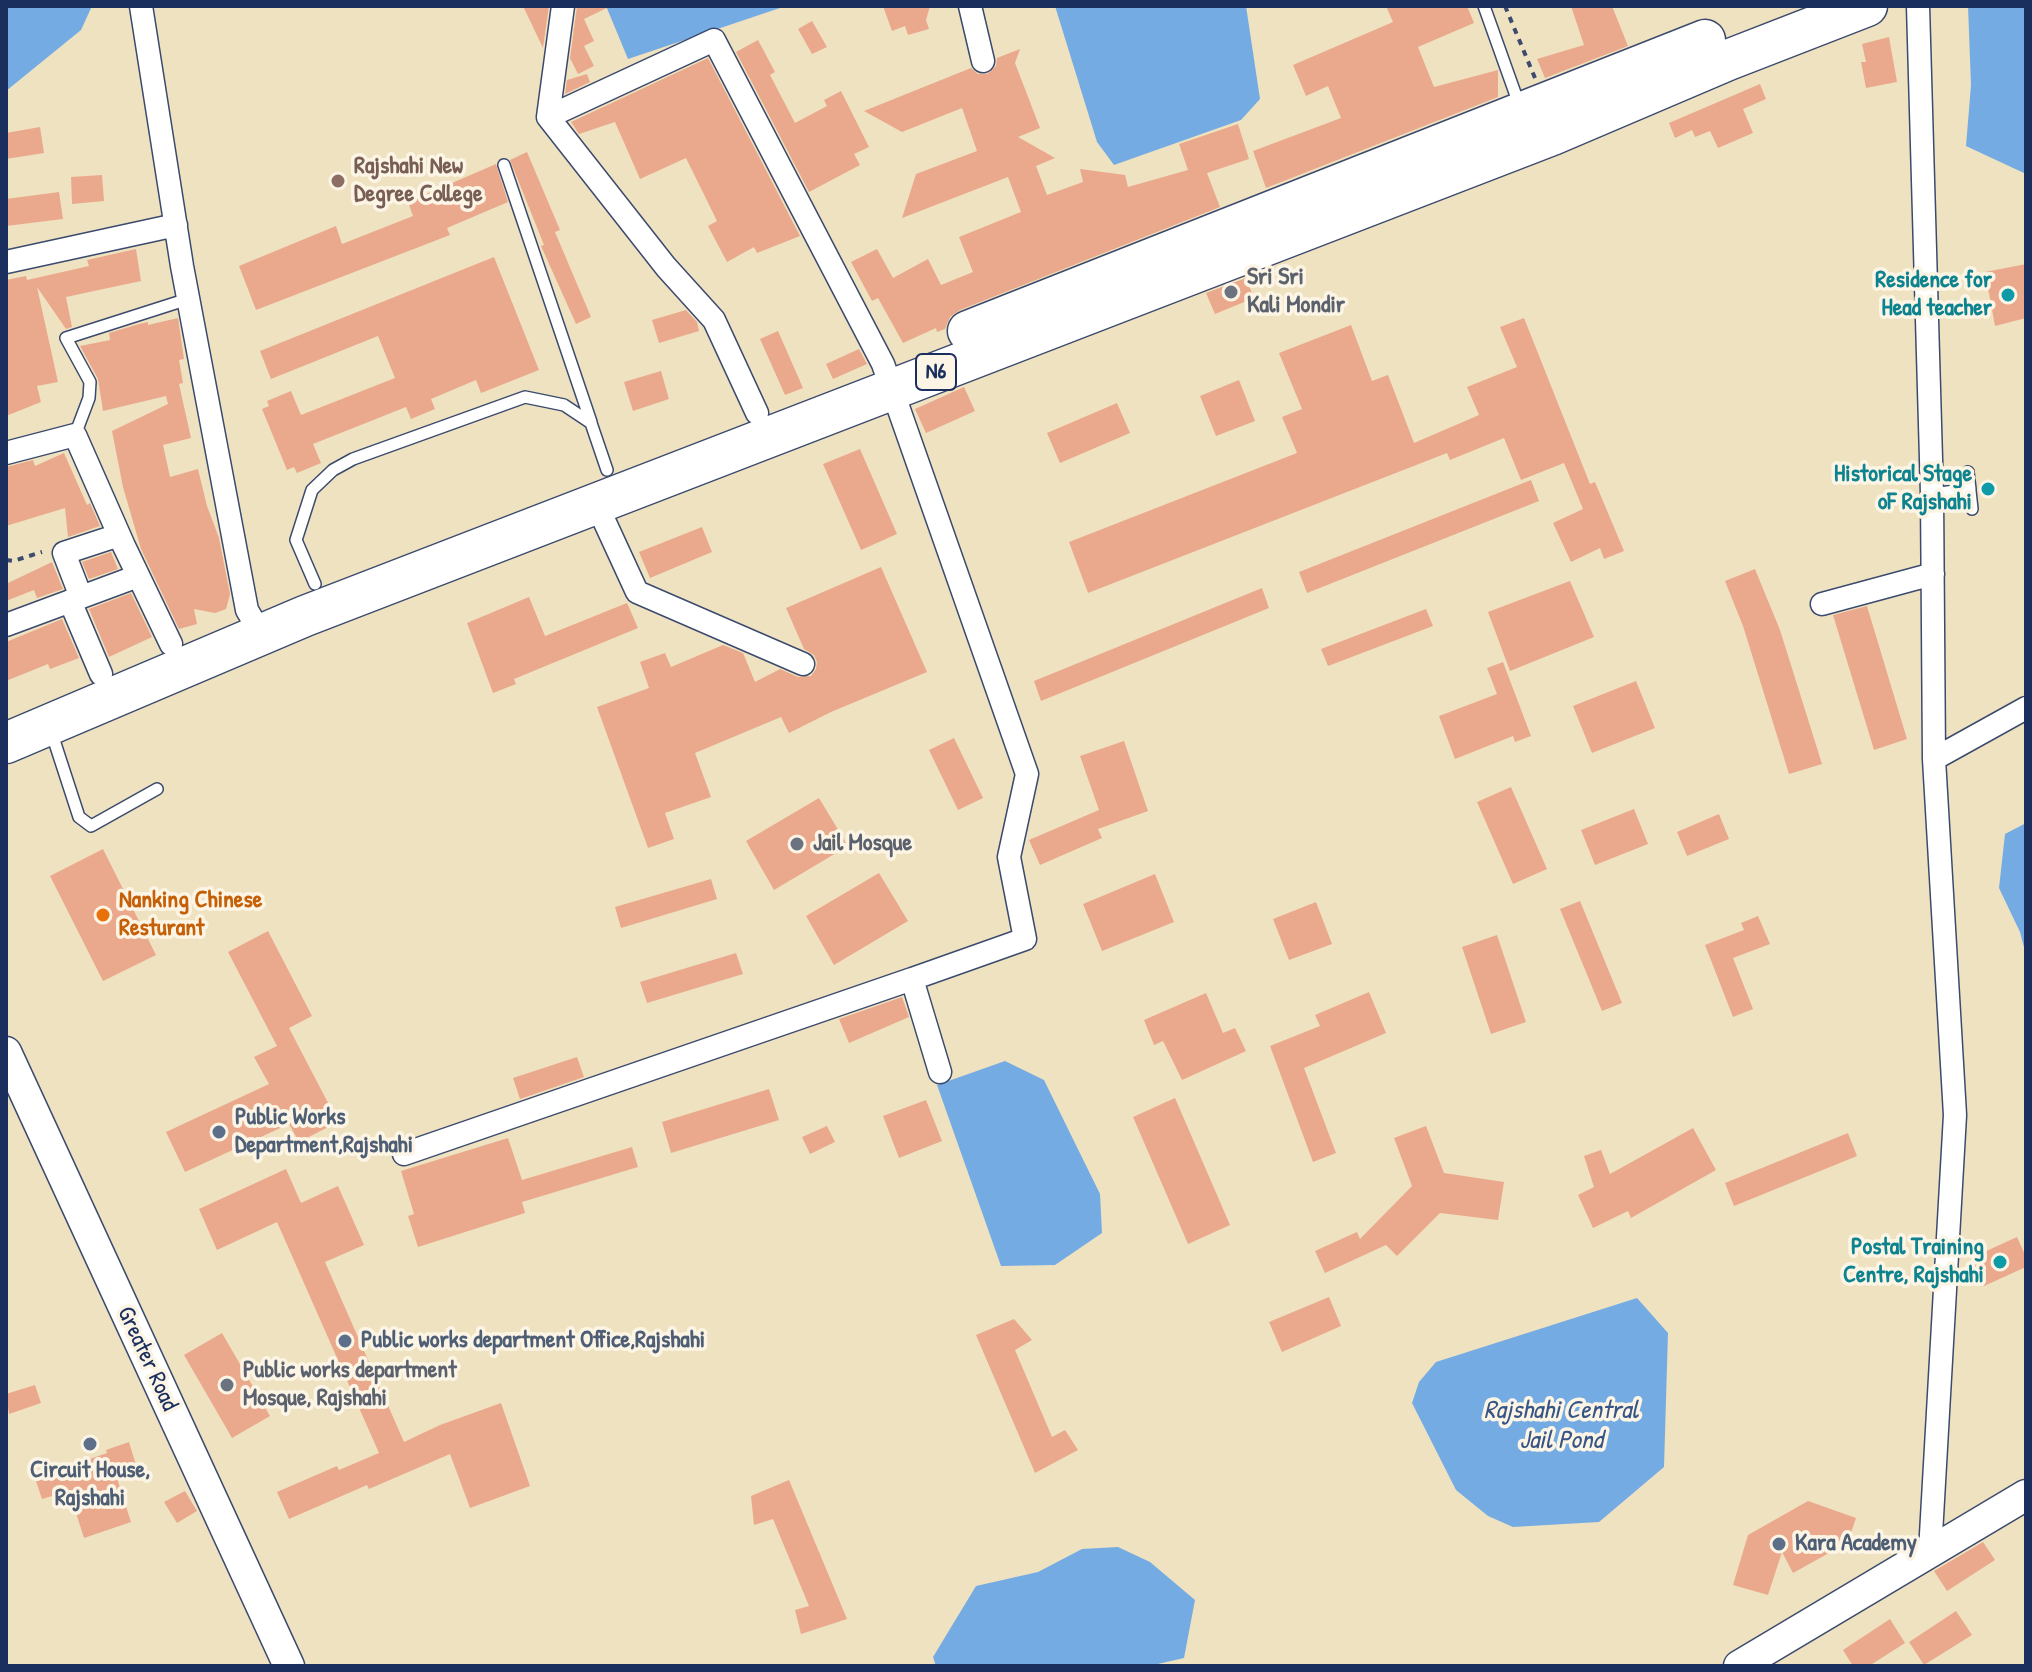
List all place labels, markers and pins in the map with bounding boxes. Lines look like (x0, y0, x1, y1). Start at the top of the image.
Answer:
place label: Rajshahi New Degree College (354, 153, 482, 209)
marker: Rajshahi New Degree College (329, 172, 347, 190)
place label: Sri Sri Kali Mondir (1247, 264, 1345, 320)
place label: Residence for Head teacher (1875, 267, 1992, 323)
marker: Sri Sri Kali Mondir (1222, 283, 1240, 301)
marker: Residence for Head teacher (1999, 286, 2017, 304)
place label: Historical Stage oF Rajshahi (1834, 461, 1972, 517)
marker: Historical Stage oF Rajshahi (1979, 480, 1997, 498)
place label: Jail Mosque (813, 830, 912, 858)
marker: Jail Mosque (788, 835, 806, 853)
place label: Nanking Chinese Resturant (119, 887, 262, 943)
marker: Nanking Chinese Resturant (94, 906, 112, 924)
place label: Public Works Department,Rajshahi (235, 1104, 413, 1160)
marker: Public Works Department,Rajshahi (210, 1123, 228, 1141)
place label: Postal Training Centre, Rajshahi (1843, 1234, 1984, 1290)
marker: Postal Training Centre, Rajshahi (1991, 1253, 2009, 1271)
place label: Public works department Office,Rajshahi (361, 1327, 705, 1355)
marker: Public works department Office,Rajshahi (336, 1332, 354, 1350)
place label: Public works department Mosque, Rajshahi (243, 1357, 456, 1413)
marker: Public works department Mosque, Rajshahi (218, 1376, 236, 1394)
marker: Circuit House, Rajshahi (81, 1435, 99, 1453)
place label: Circuit House, Rajshahi (30, 1457, 150, 1513)
place label: Kara Academy (1795, 1530, 1917, 1558)
marker: Kara Academy (1770, 1535, 1788, 1553)

